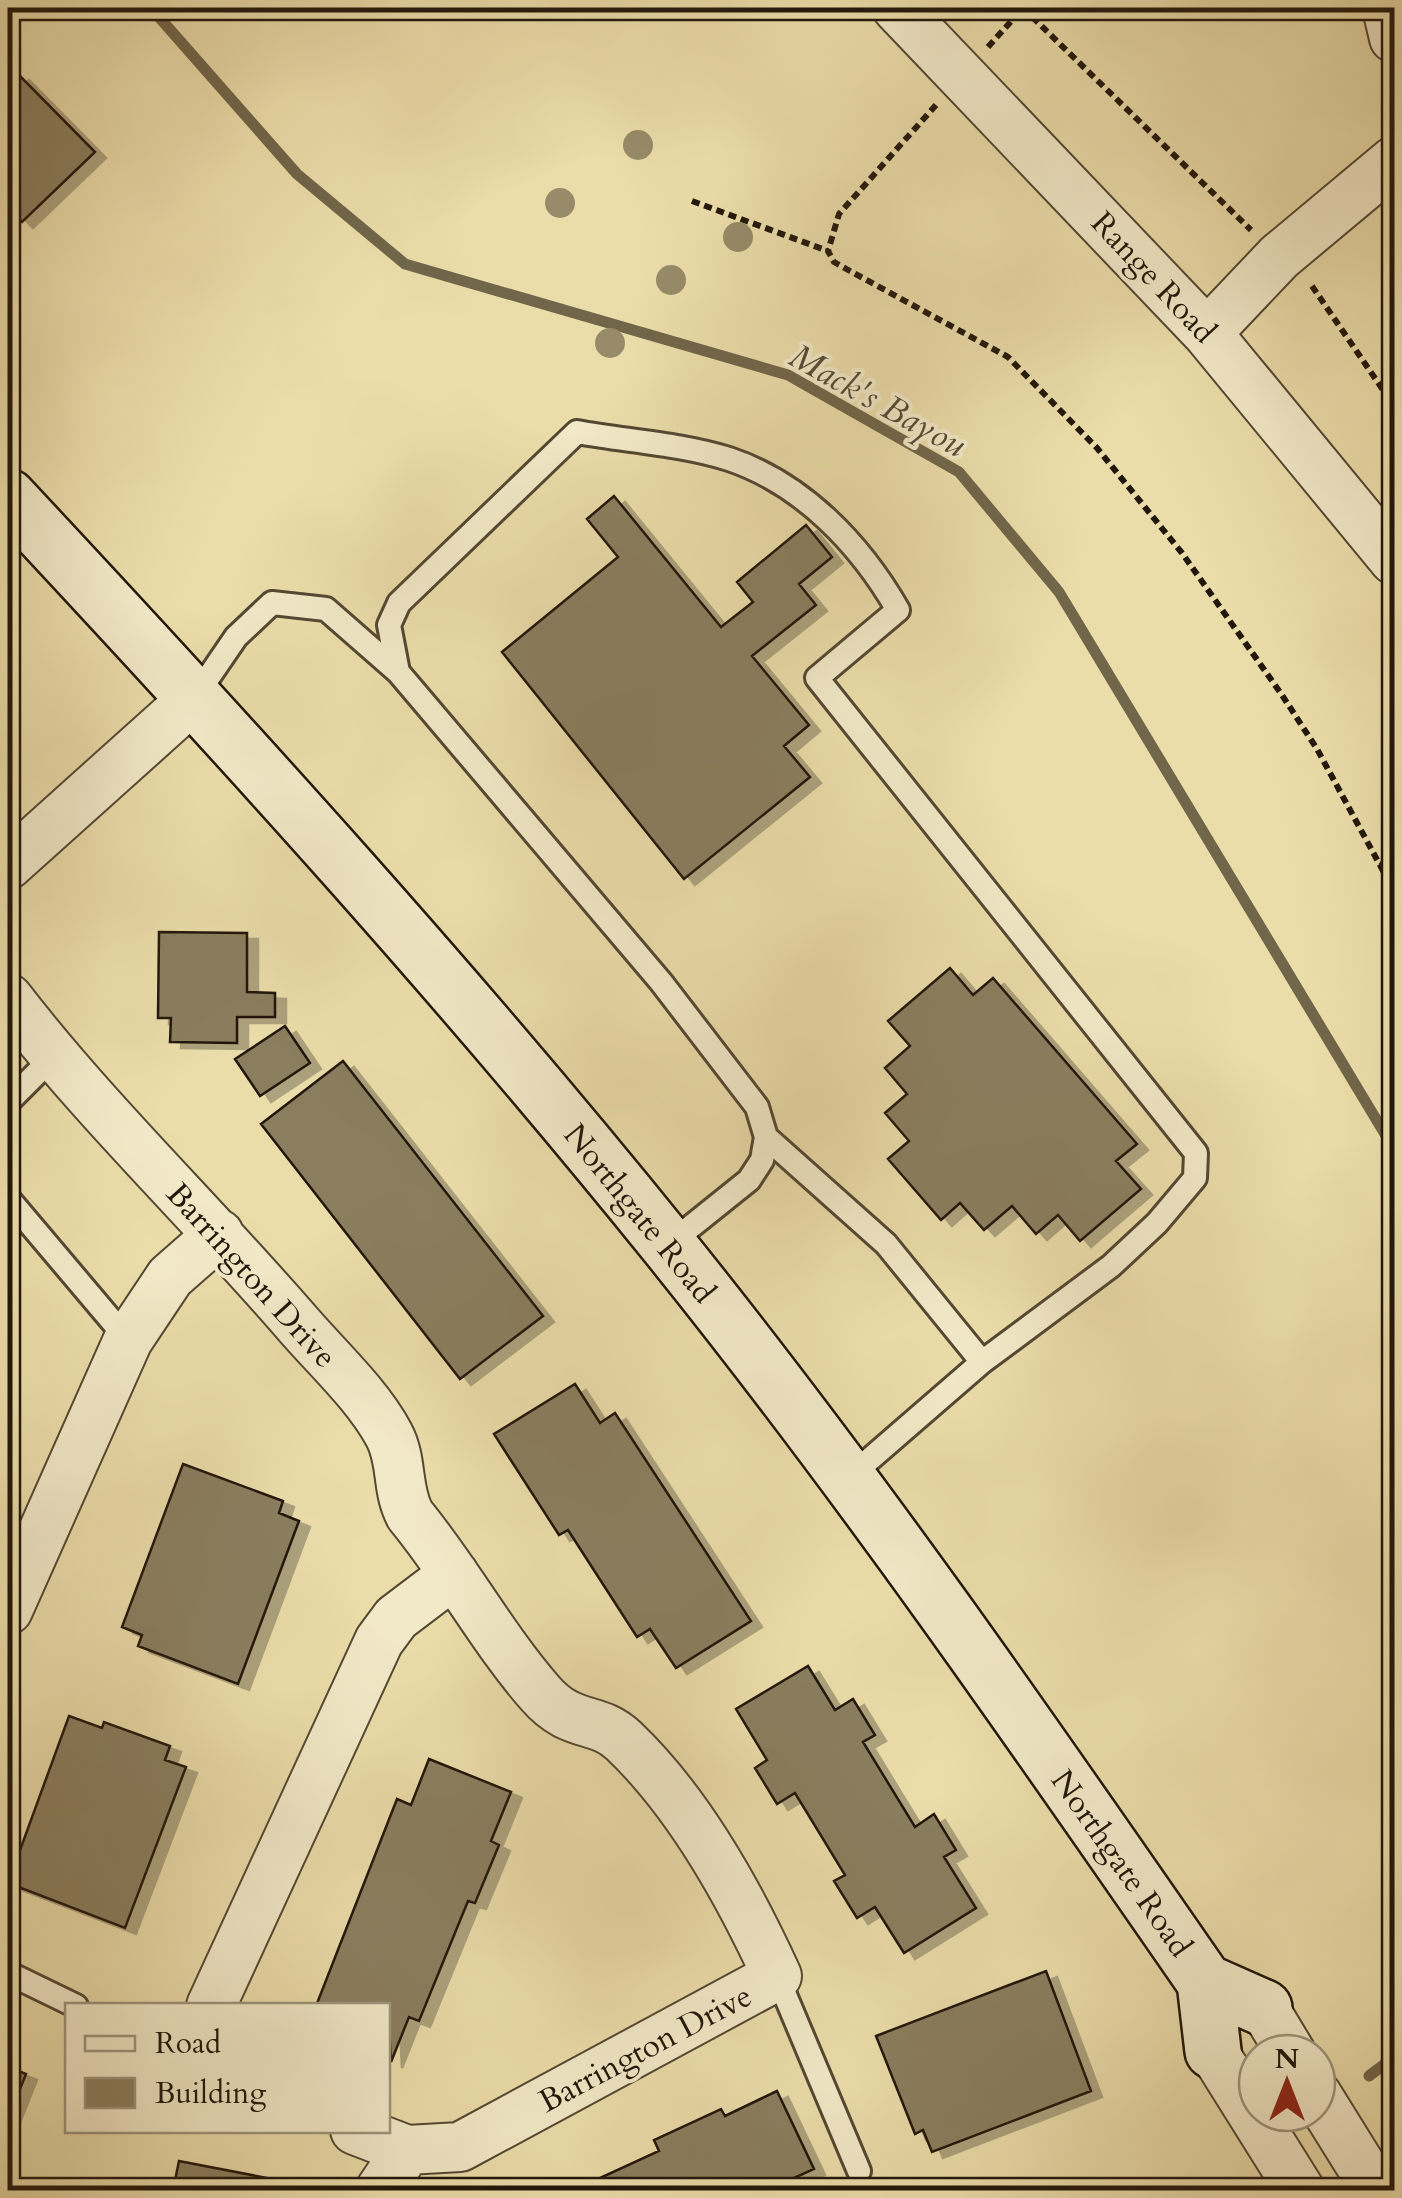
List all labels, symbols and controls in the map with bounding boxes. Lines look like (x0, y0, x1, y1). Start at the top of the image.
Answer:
street label: Range Road (1081, 202, 1226, 353)
water label: Mack's Bayou (780, 332, 975, 469)
street label: Northgate Road (553, 1115, 725, 1313)
street label: Barrington Drive (156, 1173, 346, 1378)
street label: Northgate Road (1040, 1761, 1202, 1966)
street label: Barrington Drive (531, 1974, 760, 2124)
legend (65, 2003, 390, 2133)
text: Road (155, 2023, 221, 2064)
north arrow (1237, 2033, 1337, 2133)
text: N (1275, 2040, 1299, 2078)
text: Building (155, 2073, 266, 2114)

